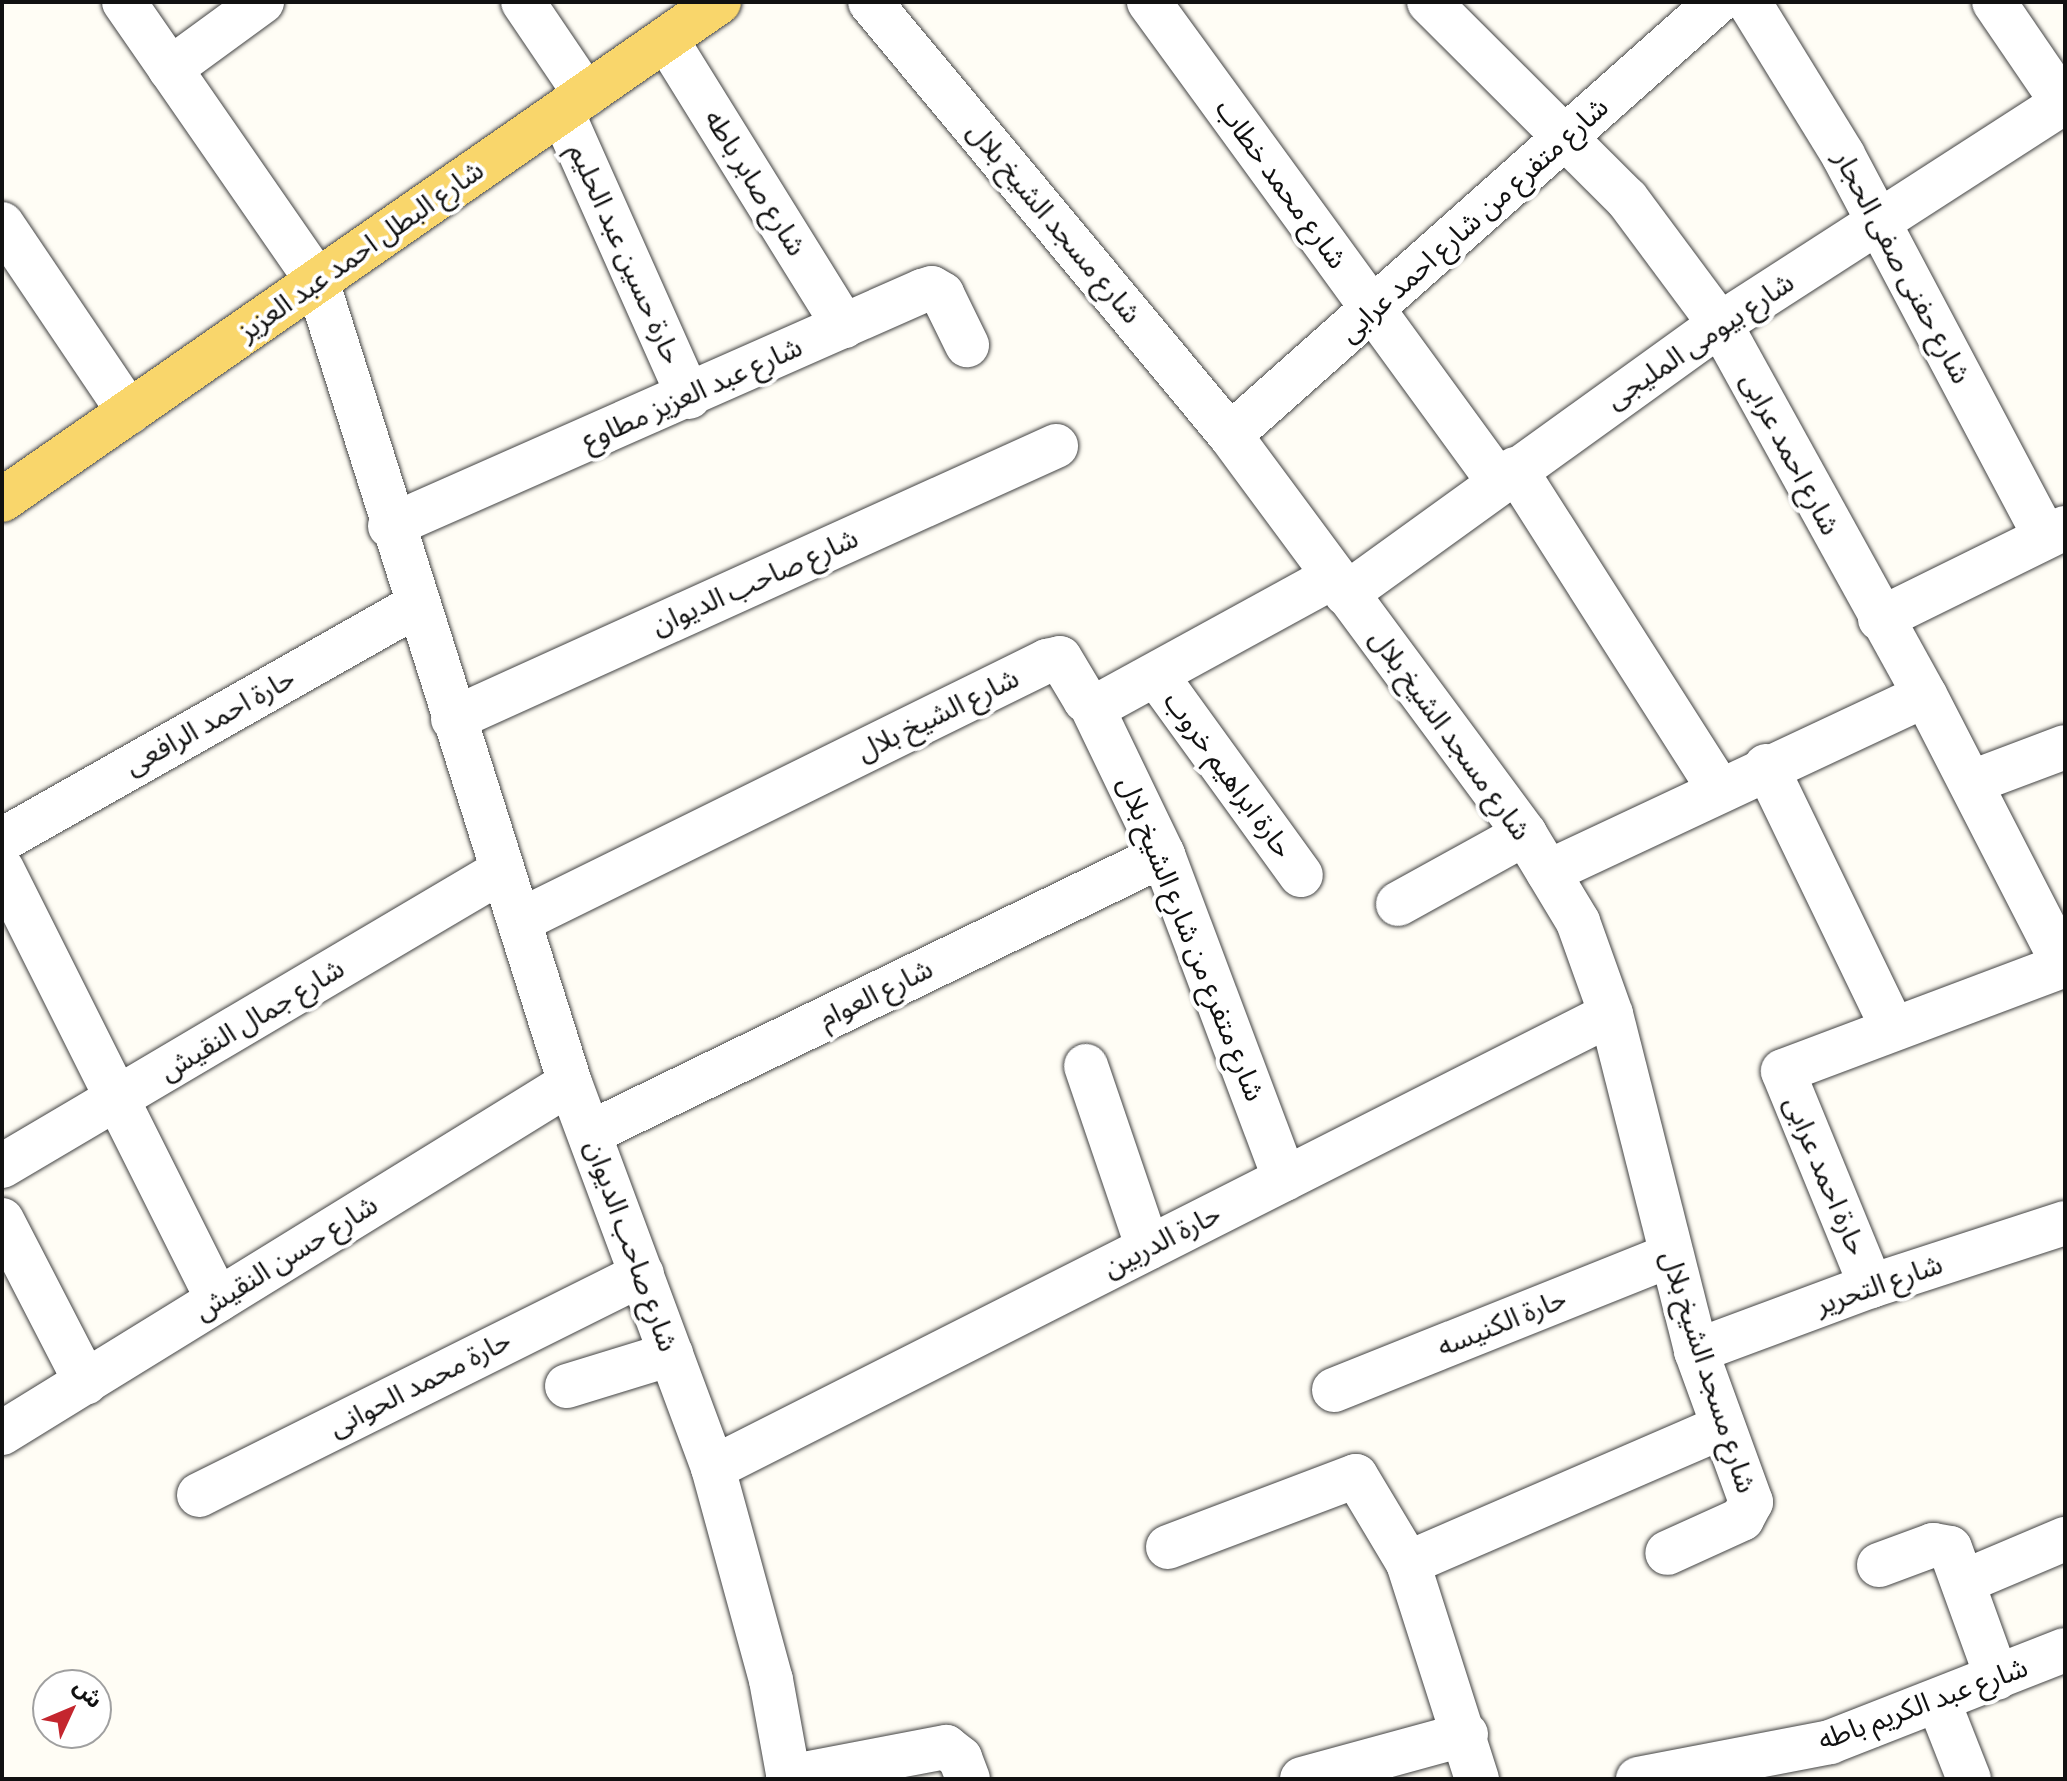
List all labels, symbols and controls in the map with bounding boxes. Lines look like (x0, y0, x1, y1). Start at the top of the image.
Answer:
street label: شارع متفرع من شارع احمد عرابى (1333, 90, 1615, 350)
street label: شارع محمد خطاب (1208, 93, 1354, 275)
street label: شارع صابر باطه (697, 104, 813, 262)
street label: شارع مسجد الشيخ بلال (960, 115, 1148, 331)
street label: حارة حسين عبد الحليم (561, 138, 689, 370)
street label: شارع حفنى صفى الحجار (1826, 144, 1978, 390)
street label: شارع البطل احمد عبد العزيز (232, 154, 490, 348)
street label: شارع بيومى المليجى (1600, 266, 1800, 416)
street label: شارع عبد العزيز مطاوع (577, 330, 807, 458)
street label: شارع احمد عرابى (1733, 367, 1847, 541)
street label: شارع صاحب الديوان (647, 521, 863, 643)
street label: شارع مسجد الشيخ بلال (1362, 623, 1538, 847)
street label: حارة احمد الرافعى (119, 661, 301, 783)
street label: شارع الشيخ بلال (852, 661, 1024, 769)
street label: حارة ابراهيم خروب (1156, 685, 1300, 865)
street label: شارع متفرع من شارع الشيخ بلال (1110, 772, 1272, 1106)
street label: شارع جمال النقيش (154, 952, 350, 1088)
street label: شارع العوام (814, 952, 938, 1036)
street label: حارة احمد عرابى (1776, 1091, 1874, 1261)
street label: شارع صاحب الديوان (577, 1136, 685, 1356)
street label: شارع حسن النقيش (188, 1188, 384, 1328)
street label: حارة الدربين (1098, 1197, 1226, 1285)
street label: شارع مسجد الشيخ بلال (1653, 1247, 1763, 1497)
street label: شارع التحرير (1811, 1248, 1947, 1322)
street label: حارة الكنيسه (1432, 1282, 1572, 1364)
street label: حارة محمد الحوانى (323, 1324, 517, 1444)
street label: شارع عبد الكريم باطه (1814, 1650, 2032, 1758)
north arrow (32, 1669, 112, 1749)
text: ش (68, 1673, 108, 1714)

